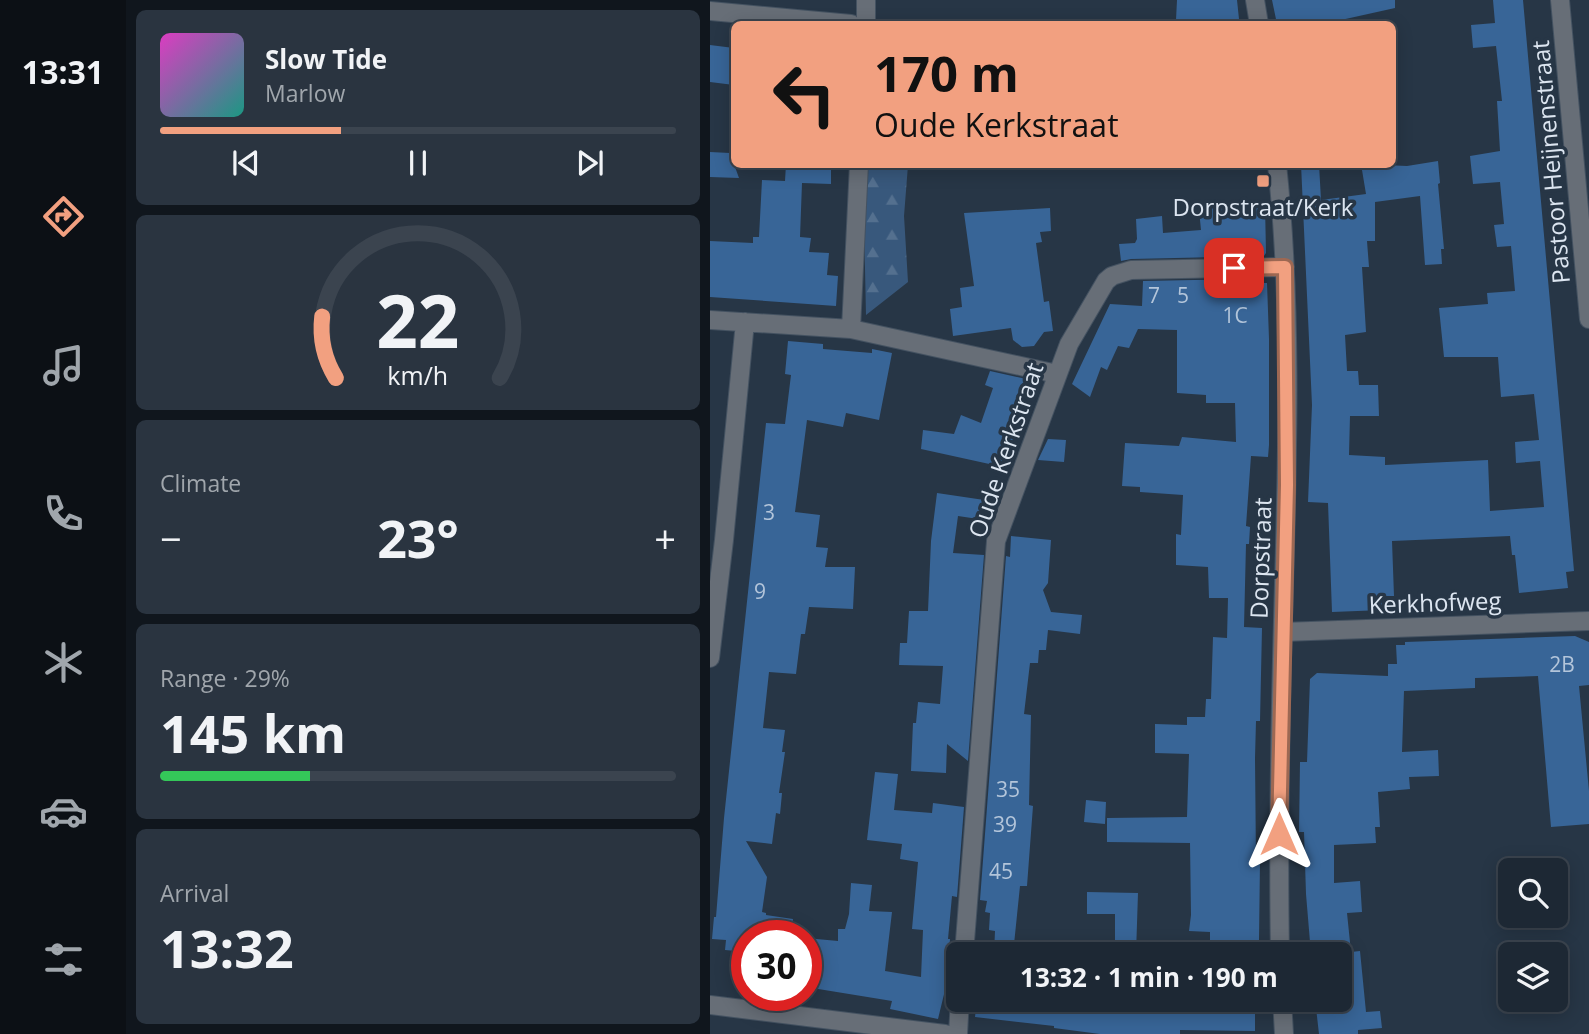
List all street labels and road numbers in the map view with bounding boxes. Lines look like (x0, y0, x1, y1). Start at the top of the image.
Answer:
street label: Pastoor Heijnenstraat (1523, 39, 1577, 285)
street label: Oude Kerkstraat (960, 358, 1050, 542)
street label: Dorpstraat (1241, 497, 1279, 619)
street label: Kerkhofweg (1368, 583, 1502, 621)

